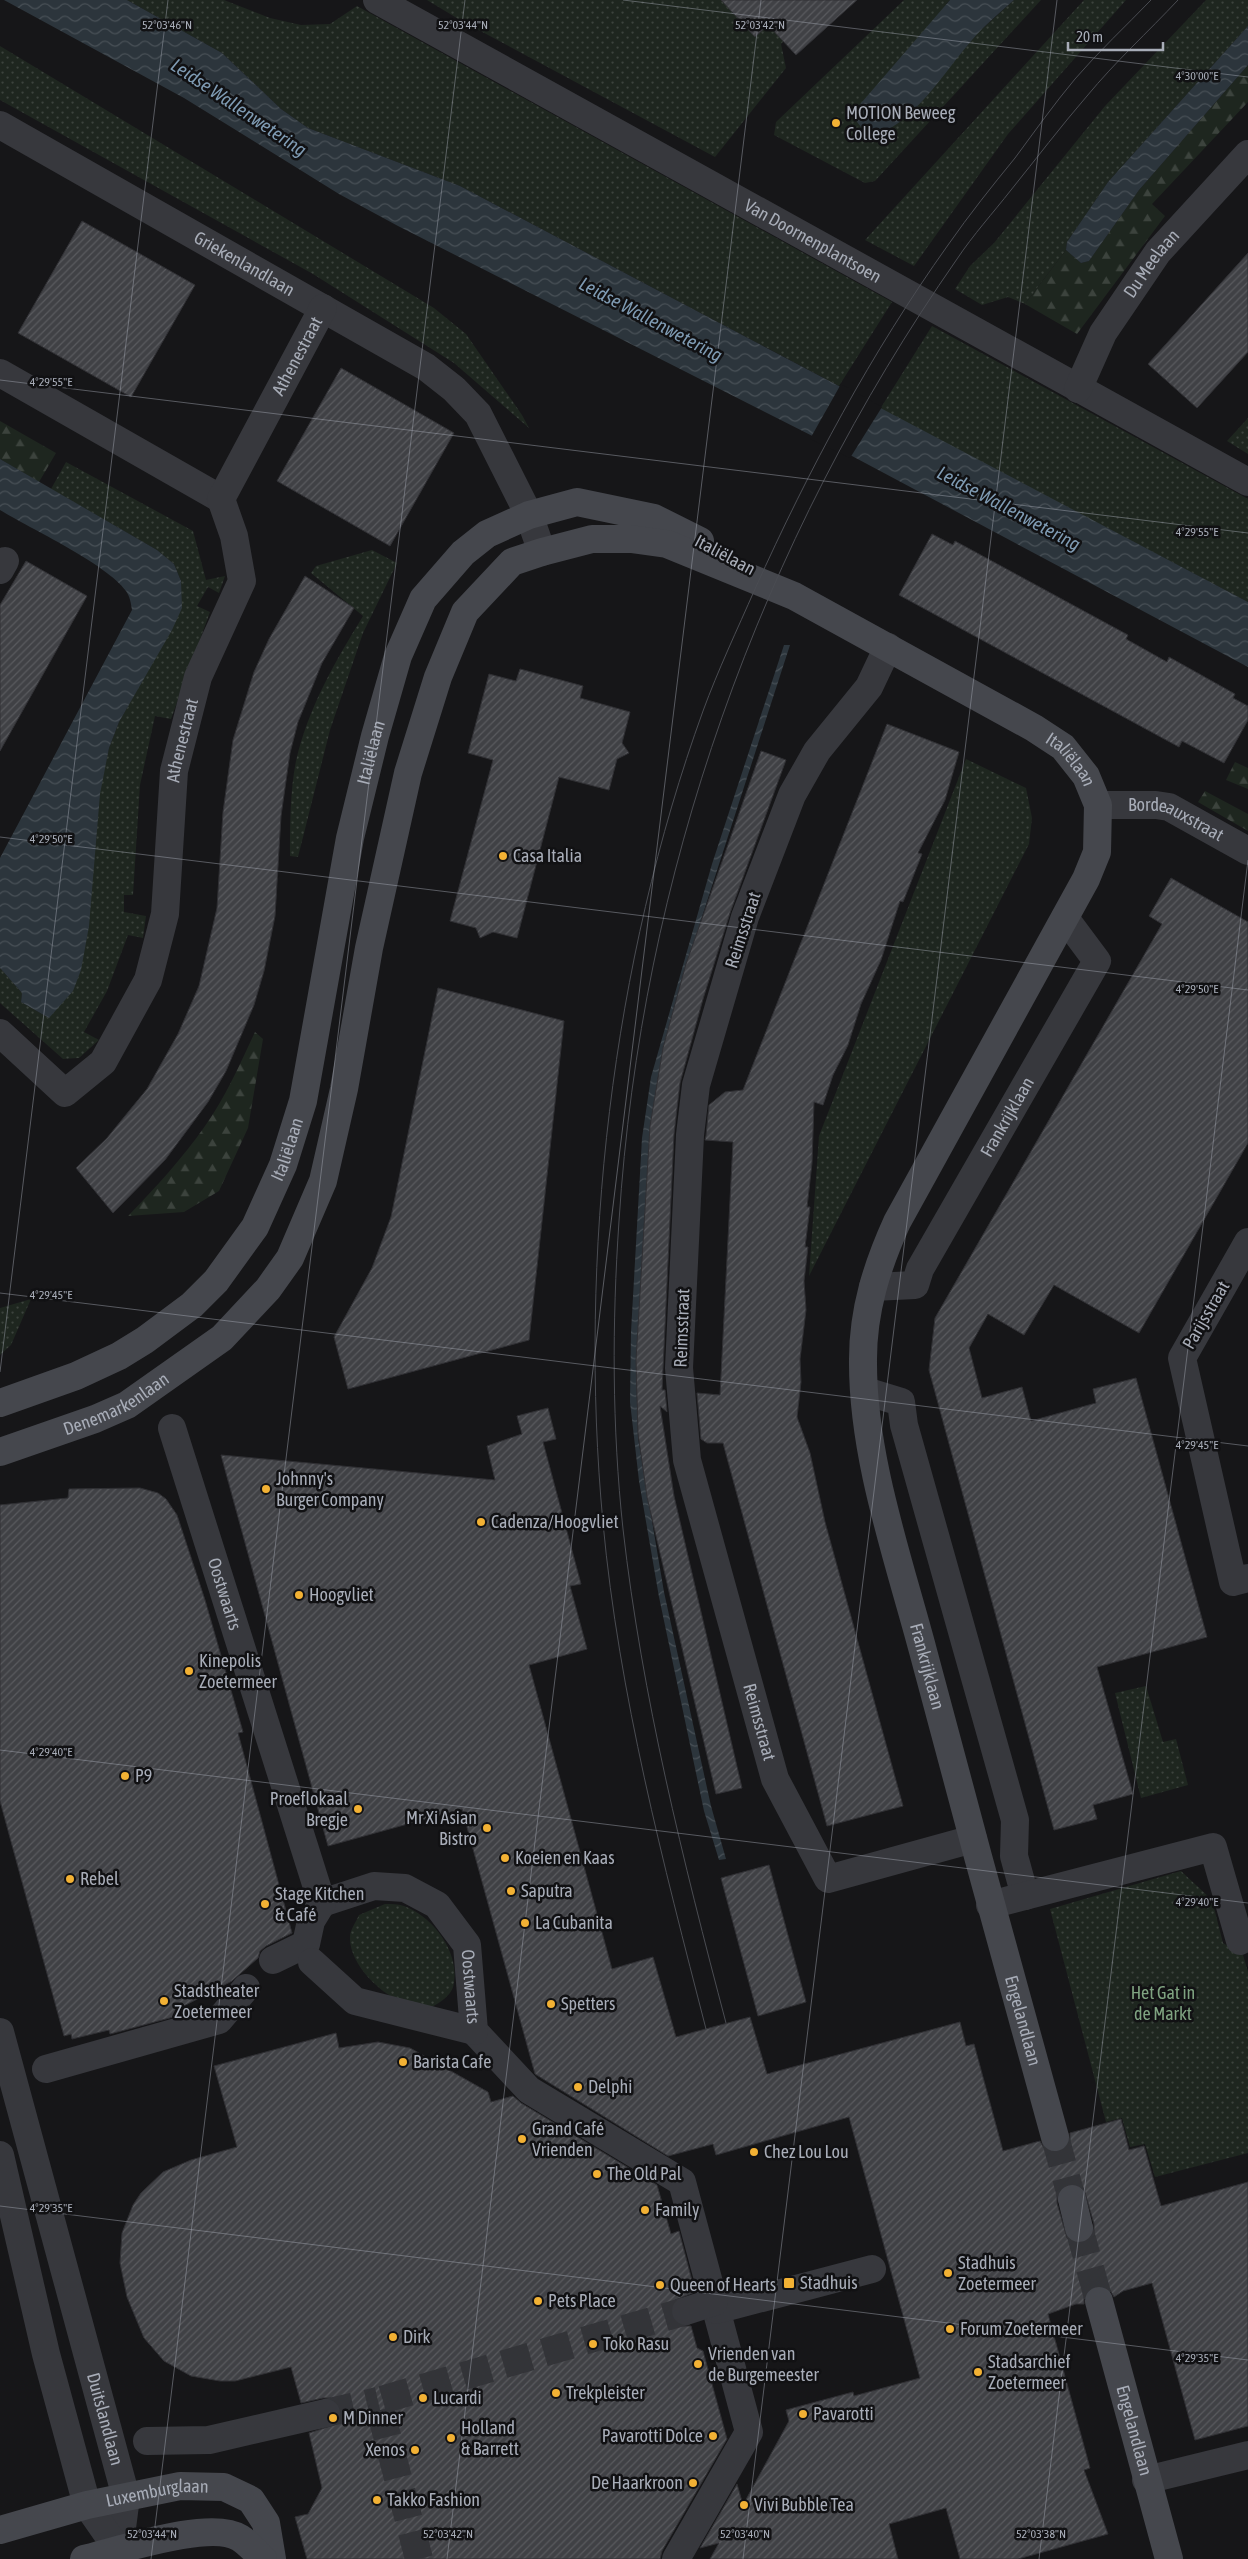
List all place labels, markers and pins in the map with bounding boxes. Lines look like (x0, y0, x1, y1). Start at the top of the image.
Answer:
place label: MOTION Beweeg College (846, 102, 956, 144)
marker: MOTION Beweeg College (830, 117, 842, 129)
place label: Casa Italia (513, 845, 582, 866)
marker: Casa Italia (497, 850, 509, 862)
place label: Johnny's Burger Company (276, 1468, 384, 1510)
marker: Johnny's Burger Company (260, 1483, 272, 1495)
place label: Cadenza/Hoogvliet (491, 1511, 619, 1532)
marker: Cadenza/Hoogvliet (475, 1516, 487, 1528)
place label: Hoogvliet (309, 1584, 374, 1605)
marker: Hoogvliet (293, 1589, 305, 1601)
place label: Kinepolis Zoetermeer (199, 1650, 277, 1692)
marker: Kinepolis Zoetermeer (183, 1665, 195, 1677)
place label: P9 (135, 1765, 152, 1786)
marker: P9 (119, 1770, 131, 1782)
place label: Proeflokaal Bregje (270, 1788, 348, 1830)
marker: Proeflokaal Bregje (352, 1803, 364, 1815)
place label: Mr Xi Asian Bistro (406, 1807, 477, 1849)
marker: Mr Xi Asian Bistro (481, 1822, 493, 1834)
place label: Koeien en Kaas (515, 1847, 615, 1868)
marker: Koeien en Kaas (499, 1852, 511, 1864)
place label: Rebel (80, 1868, 119, 1889)
marker: Rebel (64, 1873, 76, 1885)
place label: Saputra (521, 1880, 573, 1901)
place label: Stage Kitchen & Café (275, 1883, 364, 1925)
marker: Saputra (505, 1885, 517, 1897)
marker: Stage Kitchen & Café (259, 1898, 271, 1910)
place label: La Cubanita (535, 1912, 613, 1933)
marker: La Cubanita (519, 1917, 531, 1929)
place label: Stadstheater Zoetermeer (174, 1980, 260, 2022)
place label: Spetters (561, 1993, 615, 2014)
marker: Stadstheater Zoetermeer (158, 1995, 170, 2007)
marker: Spetters (545, 1998, 557, 2010)
place label: Barista Cafe (413, 2051, 491, 2072)
marker: Barista Cafe (397, 2056, 409, 2068)
place label: Delphi (588, 2076, 632, 2097)
marker: Delphi (572, 2081, 584, 2093)
place label: Grand Café Vrienden (532, 2118, 604, 2160)
marker: Grand Café Vrienden (516, 2133, 528, 2145)
place label: Chez Lou Lou (764, 2141, 849, 2162)
marker: Chez Lou Lou (748, 2146, 760, 2158)
place label: The Old Pal (607, 2163, 682, 2184)
marker: The Old Pal (591, 2168, 603, 2180)
place label: Family (655, 2199, 699, 2220)
marker: Family (639, 2204, 651, 2216)
place label: Stadhuis Zoetermeer (958, 2252, 1036, 2294)
marker: Stadhuis Zoetermeer (942, 2267, 954, 2279)
place label: Stadhuis (800, 2272, 858, 2293)
place label: Queen of Hearts (670, 2274, 776, 2295)
marker: Stadhuis (782, 2276, 796, 2290)
marker: Queen of Hearts (654, 2279, 666, 2291)
place label: Pets Place (548, 2290, 616, 2311)
marker: Pets Place (532, 2295, 544, 2307)
place label: Forum Zoetermeer (960, 2318, 1083, 2339)
marker: Forum Zoetermeer (944, 2323, 956, 2335)
place label: Dirk (403, 2326, 431, 2347)
marker: Dirk (387, 2331, 399, 2343)
place label: Toko Rasu (603, 2333, 669, 2354)
marker: Toko Rasu (587, 2338, 599, 2350)
place label: Vrienden van de Burgemeester (708, 2343, 819, 2385)
place label: Stadsarchief Zoetermeer (988, 2351, 1070, 2393)
marker: Vrienden van de Burgemeester (692, 2358, 704, 2370)
marker: Stadsarchief Zoetermeer (972, 2366, 984, 2378)
place label: Trekpleister (566, 2382, 645, 2403)
place label: Lucardi (433, 2387, 482, 2408)
marker: Trekpleister (550, 2387, 562, 2399)
marker: Lucardi (417, 2392, 429, 2404)
place label: Pavarotti (813, 2403, 874, 2424)
place label: M Dinner (343, 2407, 403, 2428)
marker: Pavarotti (797, 2408, 809, 2420)
marker: M Dinner (327, 2412, 339, 2424)
place label: Holland & Barrett (461, 2417, 519, 2459)
place label: Pavarotti Dolce (602, 2425, 703, 2446)
marker: Pavarotti Dolce (707, 2430, 719, 2442)
marker: Holland & Barrett (445, 2432, 457, 2444)
place label: Xenos (365, 2439, 405, 2460)
marker: Xenos (409, 2444, 421, 2456)
place label: De Haarkroon (591, 2472, 683, 2493)
marker: De Haarkroon (687, 2477, 699, 2489)
place label: Takko Fashion (387, 2489, 480, 2510)
marker: Takko Fashion (371, 2494, 383, 2506)
place label: Vivi Bubble Tea (754, 2494, 854, 2515)
marker: Vivi Bubble Tea (738, 2499, 750, 2511)

